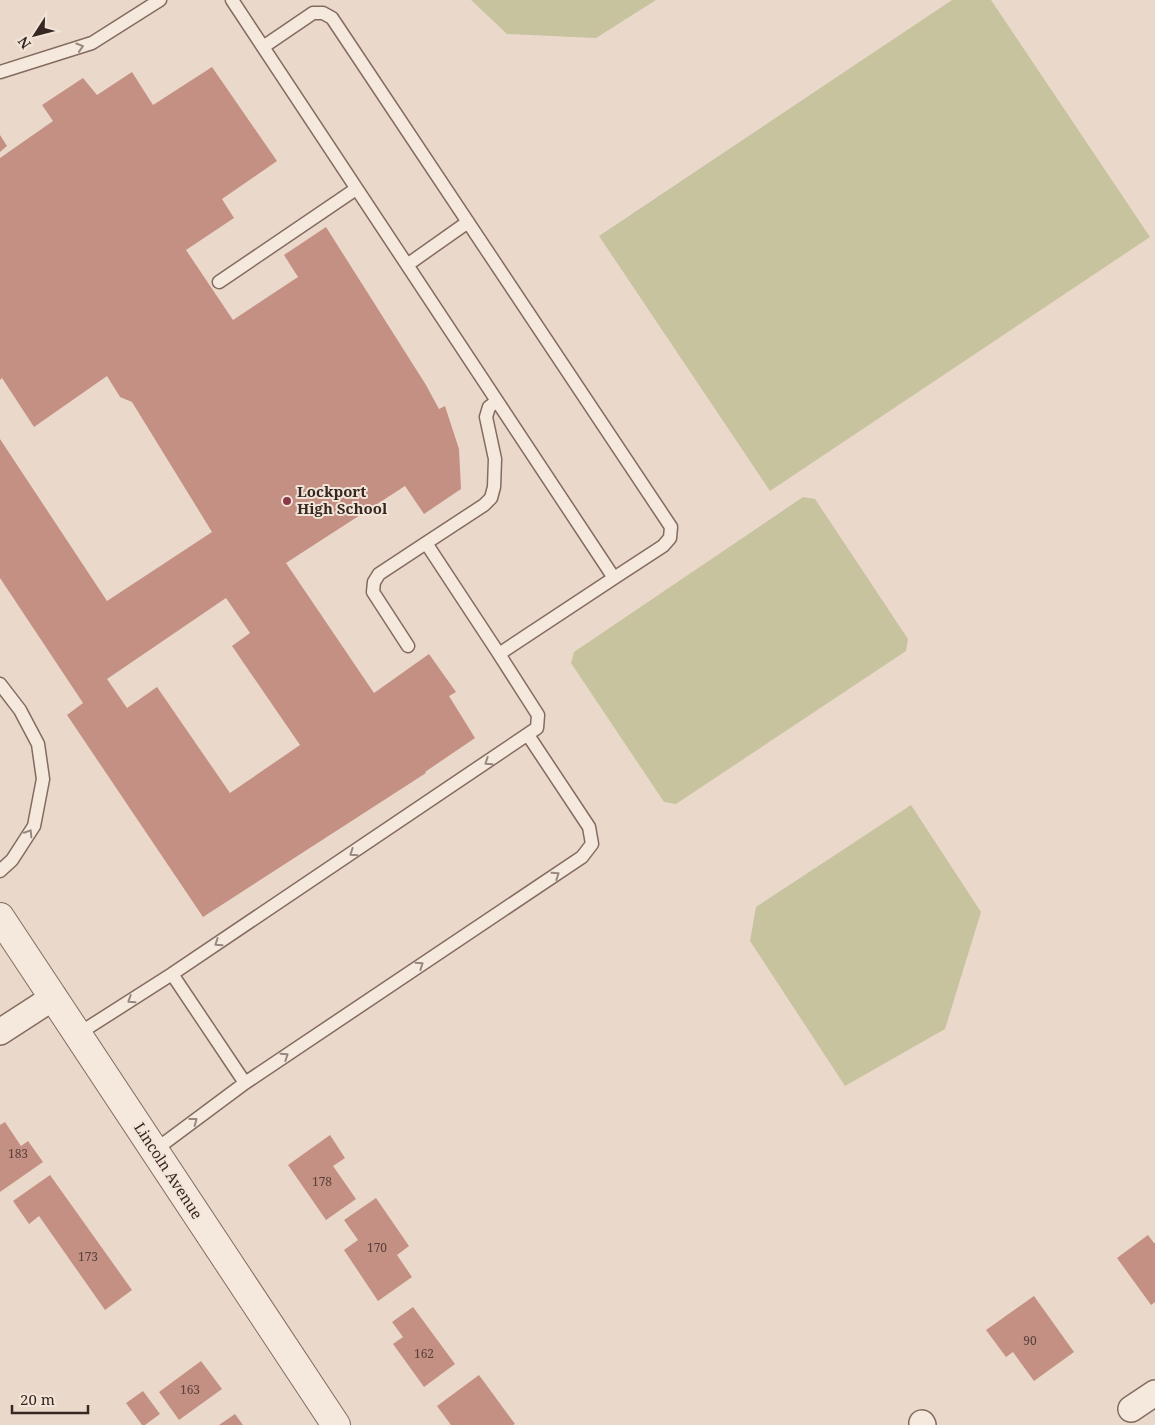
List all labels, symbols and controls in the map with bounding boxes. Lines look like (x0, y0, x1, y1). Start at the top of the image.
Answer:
north arrow (10, 10, 60, 60)
text: N (13, 33, 35, 53)
one-way arrow (75, 42, 84, 52)
place label: Lockport High School (297, 481, 388, 518)
marker: Lockport High School (281, 495, 293, 507)
one-way arrow (484, 756, 493, 766)
one-way arrow (23, 829, 33, 838)
one-way arrow (349, 847, 358, 856)
one-way arrow (550, 872, 559, 881)
one-way arrow (214, 937, 223, 946)
one-way arrow (415, 962, 424, 971)
one-way arrow (127, 994, 136, 1004)
one-way arrow (280, 1052, 289, 1062)
street label: Lincoln Avenue (130, 1118, 208, 1223)
one-way arrow (188, 1118, 198, 1127)
house number: 183 (8, 1145, 28, 1162)
house number: 178 (312, 1173, 332, 1190)
house number: 170 (367, 1239, 387, 1256)
house number: 173 (78, 1248, 98, 1265)
house number: 90 (1023, 1332, 1037, 1349)
house number: 162 (414, 1345, 434, 1362)
house number: 163 (180, 1381, 200, 1398)
scale bar (12, 1382, 89, 1414)
text: 20 m (20, 1389, 55, 1409)

